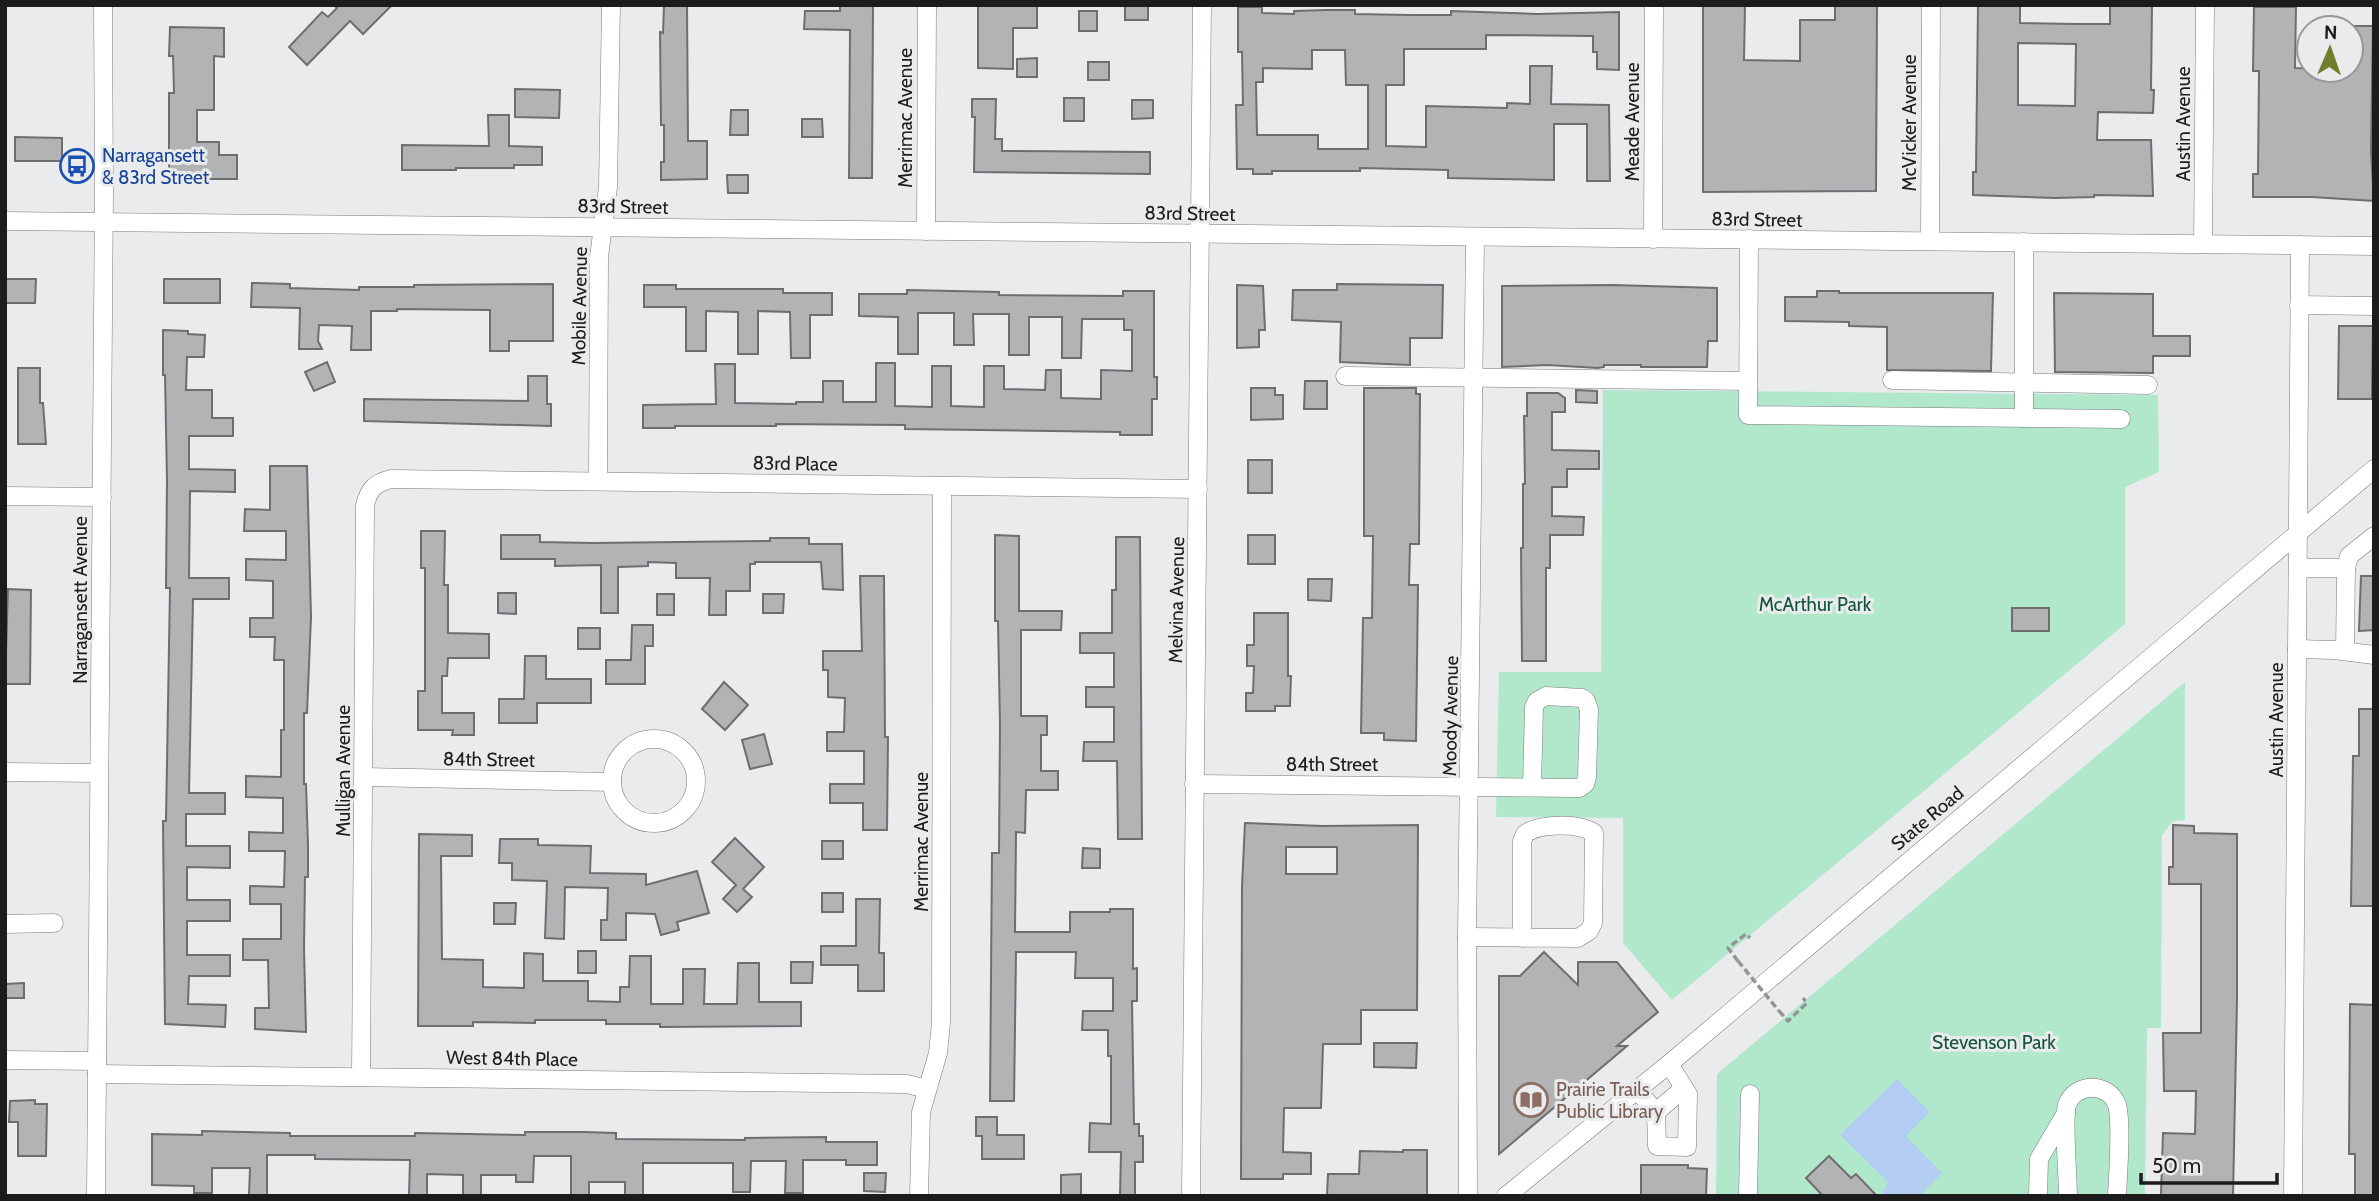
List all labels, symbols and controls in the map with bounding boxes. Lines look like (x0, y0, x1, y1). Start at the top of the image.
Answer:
north arrow (2295, 14, 2365, 84)
text: N (2323, 21, 2338, 44)
street label: Merrimac Avenue (894, 48, 917, 188)
street label: McVicker Avenue (1898, 54, 1921, 191)
street label: Meade Avenue (1621, 62, 1644, 181)
street label: Austin Avenue (2172, 66, 2195, 181)
place label: Narragansett & 83rd Street (102, 144, 210, 189)
bus stop icon: Narragansett & 83rd Street (58, 147, 96, 185)
street label: 83rd Street (577, 194, 669, 219)
street label: 83rd Street (1144, 201, 1236, 226)
street label: 83rd Street (1711, 207, 1803, 232)
street label: Mobile Avenue (567, 246, 592, 366)
street label: 83rd Place (752, 451, 838, 476)
street label: Narragansett Avenue (69, 516, 92, 684)
street label: Melvina Avenue (1164, 536, 1189, 664)
park label: McArthur Park (1759, 593, 1872, 616)
street label: Moody Avenue (1438, 655, 1463, 777)
street label: Austin Avenue (2265, 662, 2288, 777)
street label: Mulligan Avenue (332, 705, 355, 837)
street label: 84th Street (443, 747, 536, 772)
street label: 84th Street (1286, 753, 1379, 776)
street label: Merrimac Avenue (910, 772, 933, 912)
street label: State Road (1886, 781, 1968, 855)
park label: Stevenson Park (1932, 1031, 2056, 1054)
street label: West 84th Place (446, 1046, 578, 1071)
place label: Prairie Trails Public Library (1556, 1078, 1664, 1123)
library icon: Prairie Trails Public Library (1512, 1081, 1550, 1119)
scale bar (2141, 1142, 2278, 1186)
text: 50 m (2152, 1153, 2201, 1178)

